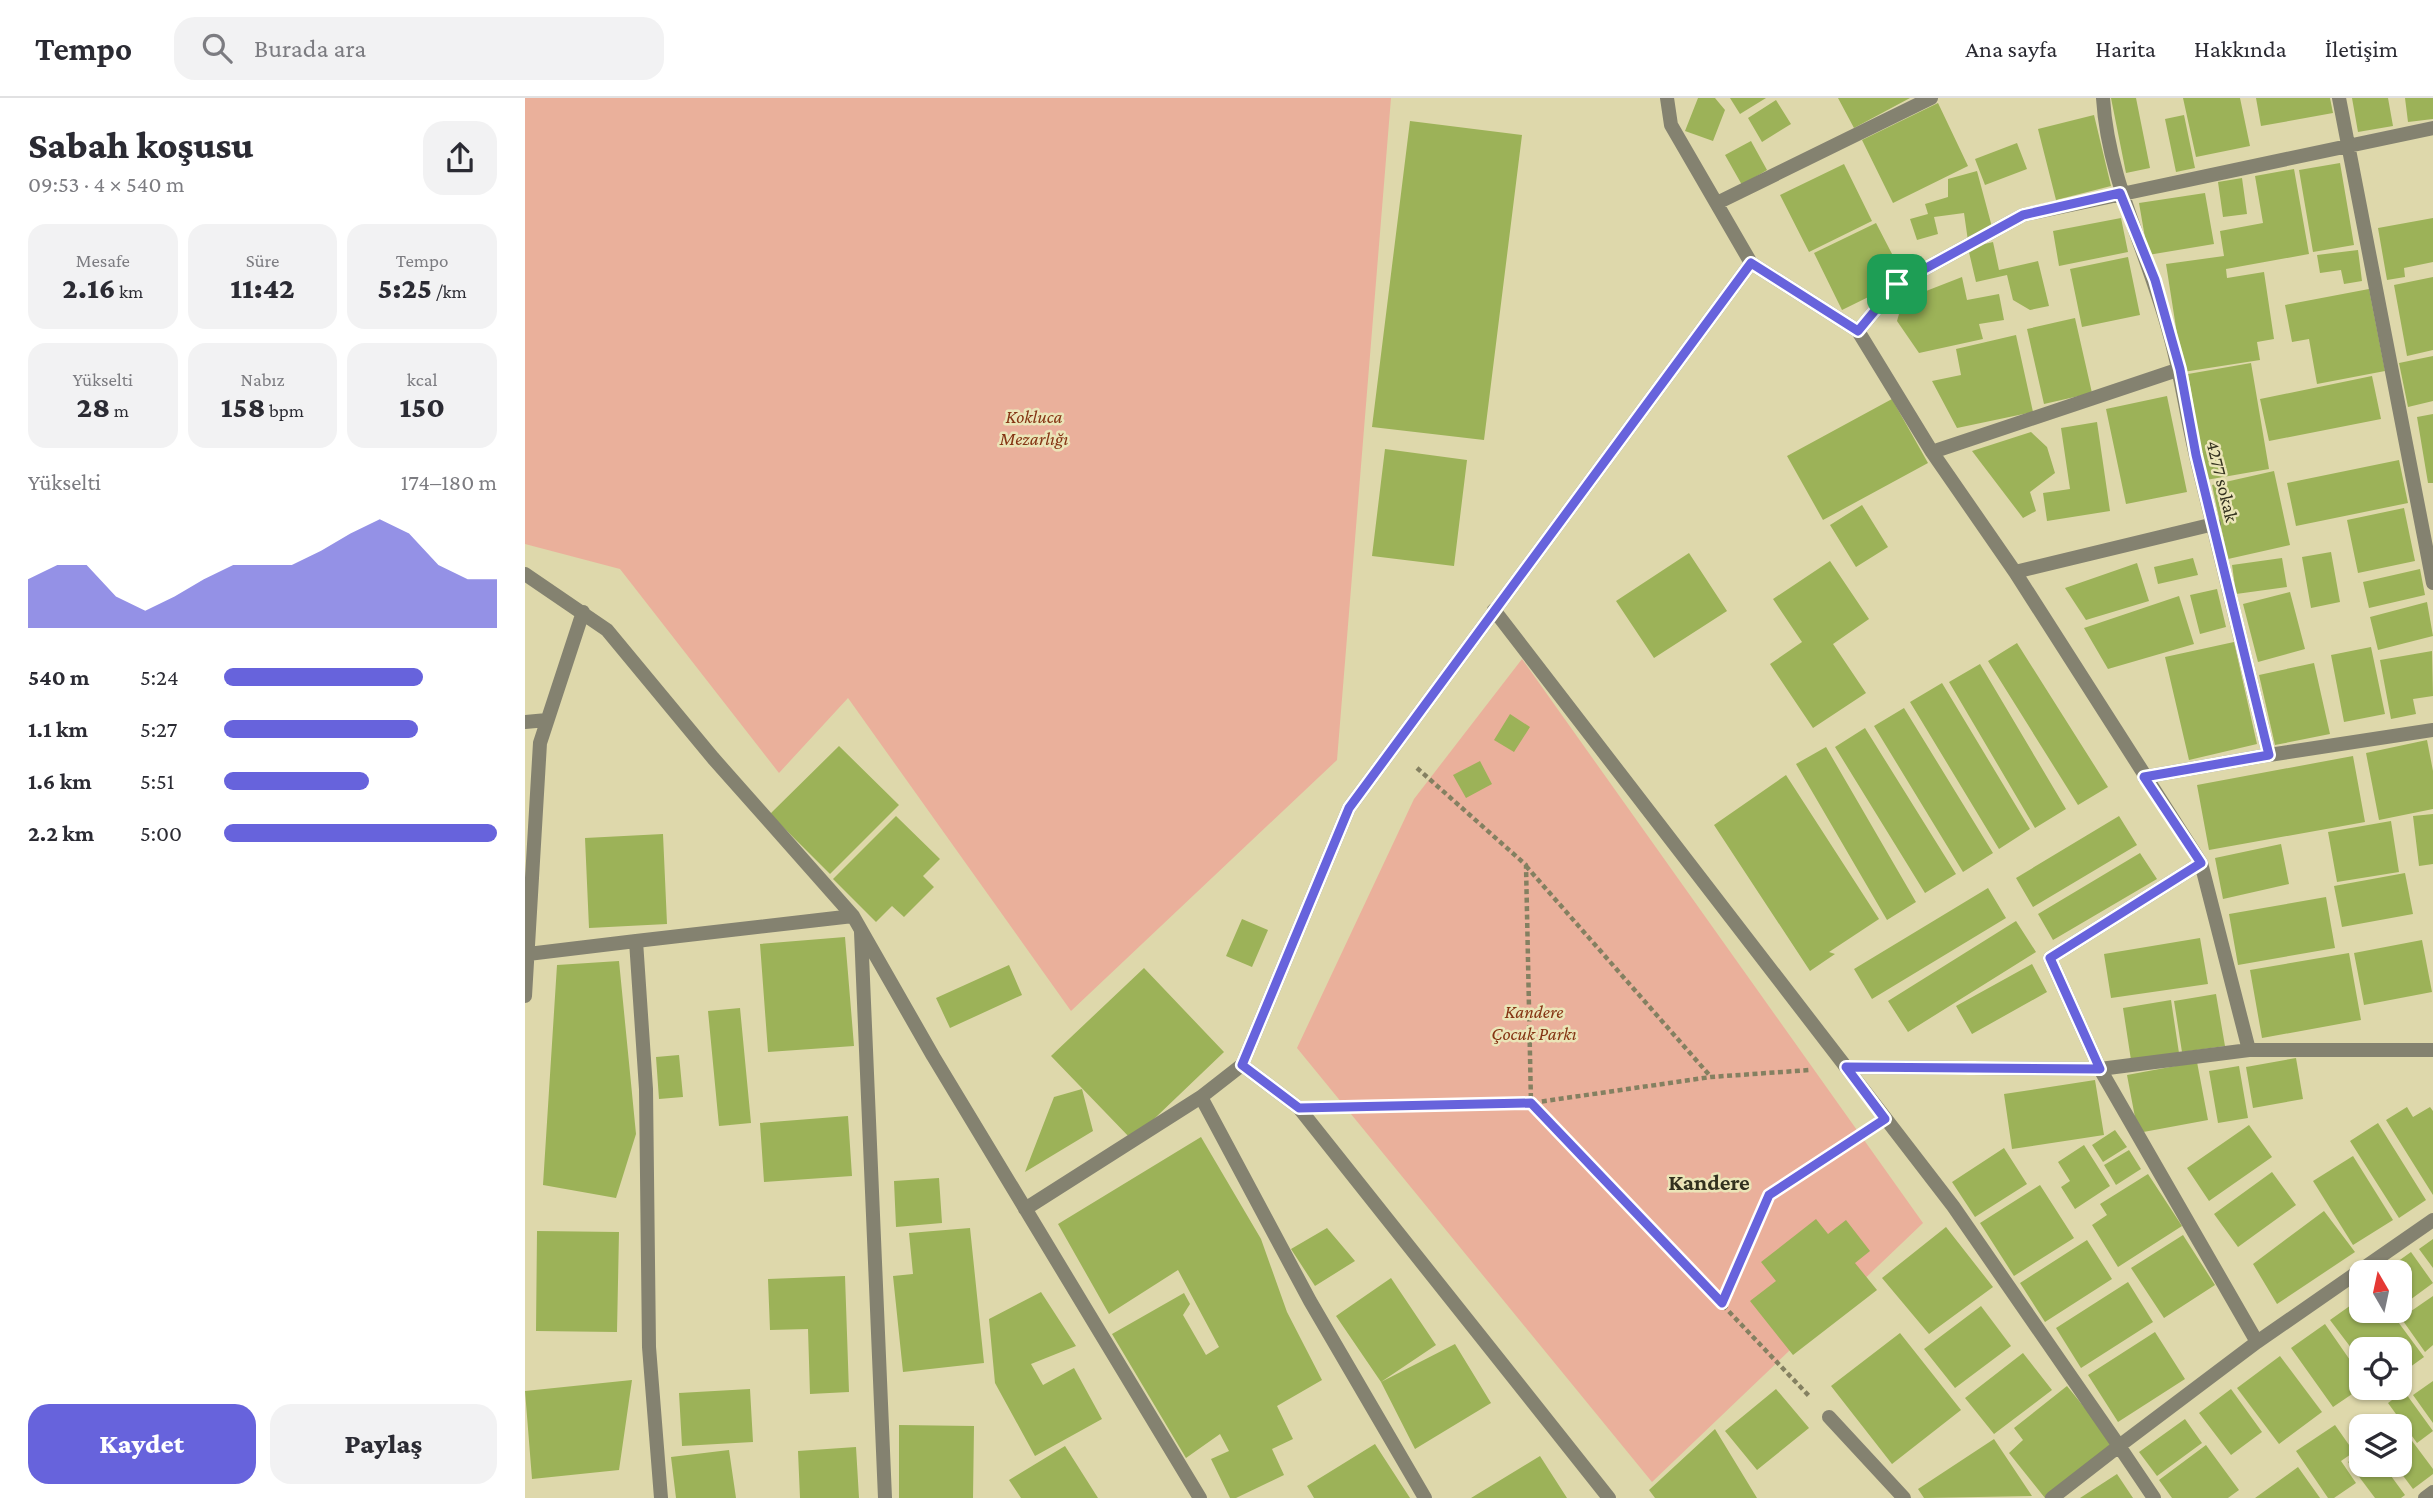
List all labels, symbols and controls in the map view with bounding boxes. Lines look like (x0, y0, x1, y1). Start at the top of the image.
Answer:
search box (174, 17, 664, 80)
icon: search (198, 29, 236, 67)
text: Tempo (35, 30, 132, 67)
text: Burada ara (254, 34, 366, 63)
text: Ana sayfa (1965, 35, 2057, 62)
text: Harita (2095, 35, 2156, 62)
text: Hakkında (2194, 35, 2287, 62)
text: İletişim (2325, 35, 2398, 62)
button: share (423, 121, 497, 195)
text: Sabah koşusu (28, 124, 253, 166)
text: 09:53 · 4 × 540 m (28, 171, 184, 197)
text: Mesafe (76, 250, 130, 271)
text: Süre (246, 250, 279, 271)
text: Tempo (396, 250, 448, 271)
pin (1867, 254, 1927, 314)
icon: arrive (1878, 265, 1916, 303)
text: 2.16 (62, 271, 115, 304)
text: 11:42 (230, 271, 295, 304)
text: 5:25 (378, 271, 432, 304)
text: km (115, 281, 143, 302)
text: /km (432, 281, 467, 302)
text: Yükselti (73, 369, 133, 390)
text: Nabız (241, 369, 284, 390)
text: kcal (407, 369, 437, 390)
text: 28 (77, 390, 110, 423)
text: 158 (221, 390, 266, 423)
text: 150 (399, 390, 445, 423)
text: m (110, 400, 129, 421)
text: bpm (266, 400, 304, 421)
park label: Kokluca Mezarlığı (998, 406, 1069, 449)
street label: 4277 sokak (2202, 438, 2243, 525)
text: Yükselti (28, 469, 101, 495)
text: 174–180 m (401, 469, 497, 495)
text: 540 m (28, 664, 90, 690)
text: 5:24 (140, 664, 179, 690)
text: 1.1 km (28, 716, 88, 742)
text: 5:27 (140, 716, 177, 742)
text: 1.6 km (28, 768, 92, 794)
text: 5:51 (140, 768, 174, 794)
text: 2.2 km (28, 820, 94, 846)
text: 5:00 (140, 820, 182, 846)
park label: Kandere Çocuk Parkı (1491, 1001, 1577, 1044)
district label: Kandere (1668, 1169, 1750, 1195)
north arrow (2349, 1260, 2411, 1323)
map controls (2349, 1260, 2412, 1477)
button: locate (2349, 1337, 2412, 1400)
button: Kaydet (28, 1404, 256, 1484)
button: Paylaş (270, 1404, 497, 1484)
button: layers (2349, 1414, 2412, 1477)

